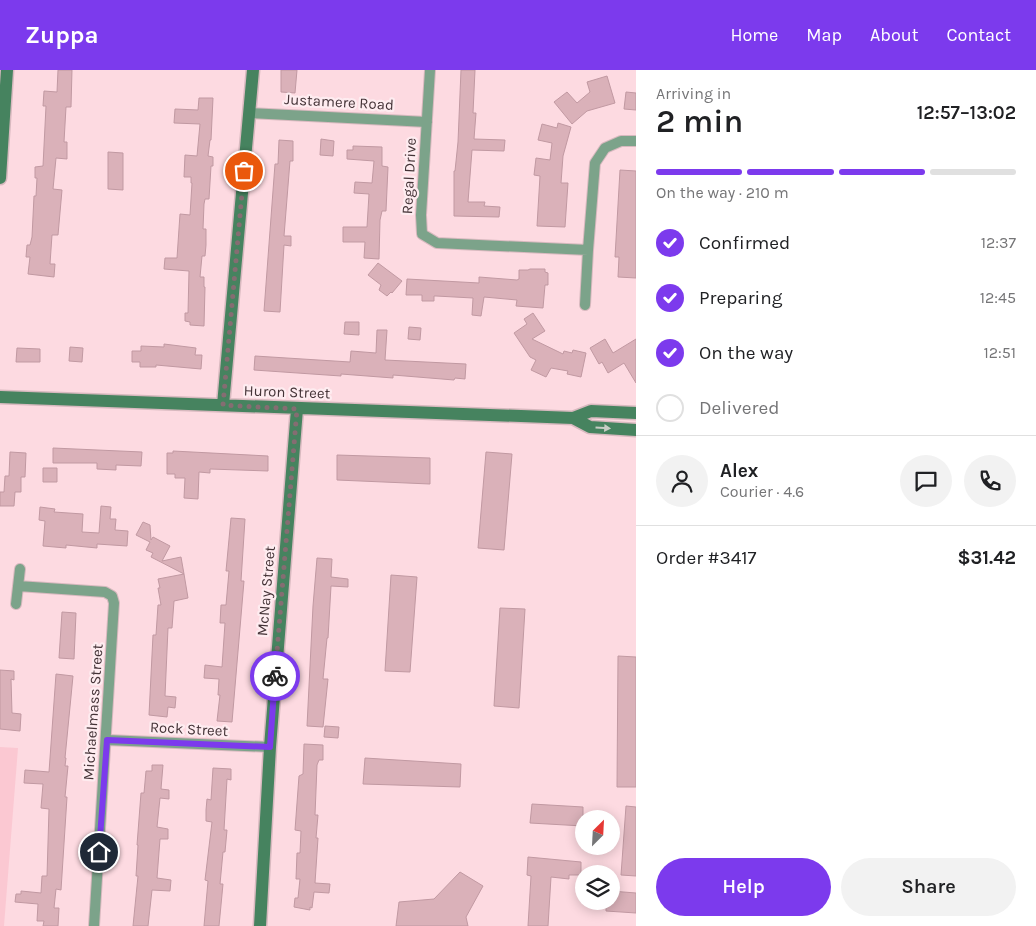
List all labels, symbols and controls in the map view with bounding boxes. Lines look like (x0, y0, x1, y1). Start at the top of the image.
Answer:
text: Zuppa (25, 21, 98, 49)
text: Home (730, 24, 778, 46)
text: Map (806, 24, 842, 46)
text: About (870, 24, 919, 46)
text: Contact (947, 24, 1011, 46)
text: Arriving in (656, 84, 731, 103)
street label: Justamere Road (284, 90, 394, 114)
text: 12:57–13:02 (917, 102, 1016, 124)
text: 2 min (656, 103, 743, 140)
street label: Regal Drive (398, 137, 420, 215)
pin (223, 150, 265, 192)
icon: bag (230, 157, 258, 185)
text: On the way · 210 m (656, 183, 789, 202)
icon: check (656, 229, 684, 257)
text: Confirmed (699, 232, 790, 254)
text: 12:37 (981, 233, 1016, 252)
icon: check (656, 284, 684, 312)
text: Preparing (699, 287, 782, 309)
text: 12:45 (980, 288, 1016, 307)
icon: check (656, 339, 684, 367)
text: On the way (699, 342, 793, 364)
text: 12:51 (983, 343, 1016, 362)
street label: Huron Street (243, 381, 331, 403)
text: Delivered (699, 397, 779, 419)
one-way arrow (596, 424, 612, 432)
button: person (656, 455, 708, 507)
button: chat (900, 455, 952, 507)
button: phone (964, 455, 1016, 507)
text: Alex (720, 460, 758, 482)
text: Courier · 4.6 (720, 482, 804, 501)
street label: McNay Street (253, 545, 279, 637)
text: Order #3417 (656, 547, 756, 569)
text: $31.42 (957, 547, 1016, 569)
street label: Michaelmass Street (79, 643, 107, 781)
courier (250, 651, 300, 701)
icon: bike (261, 662, 289, 690)
street label: Rock Street (149, 718, 229, 740)
north arrow (575, 810, 620, 855)
map controls (575, 810, 620, 910)
pin (78, 831, 120, 873)
icon: home (85, 838, 113, 866)
button: Help (656, 858, 831, 916)
button: Share (841, 858, 1016, 916)
button: layers (575, 865, 620, 910)

